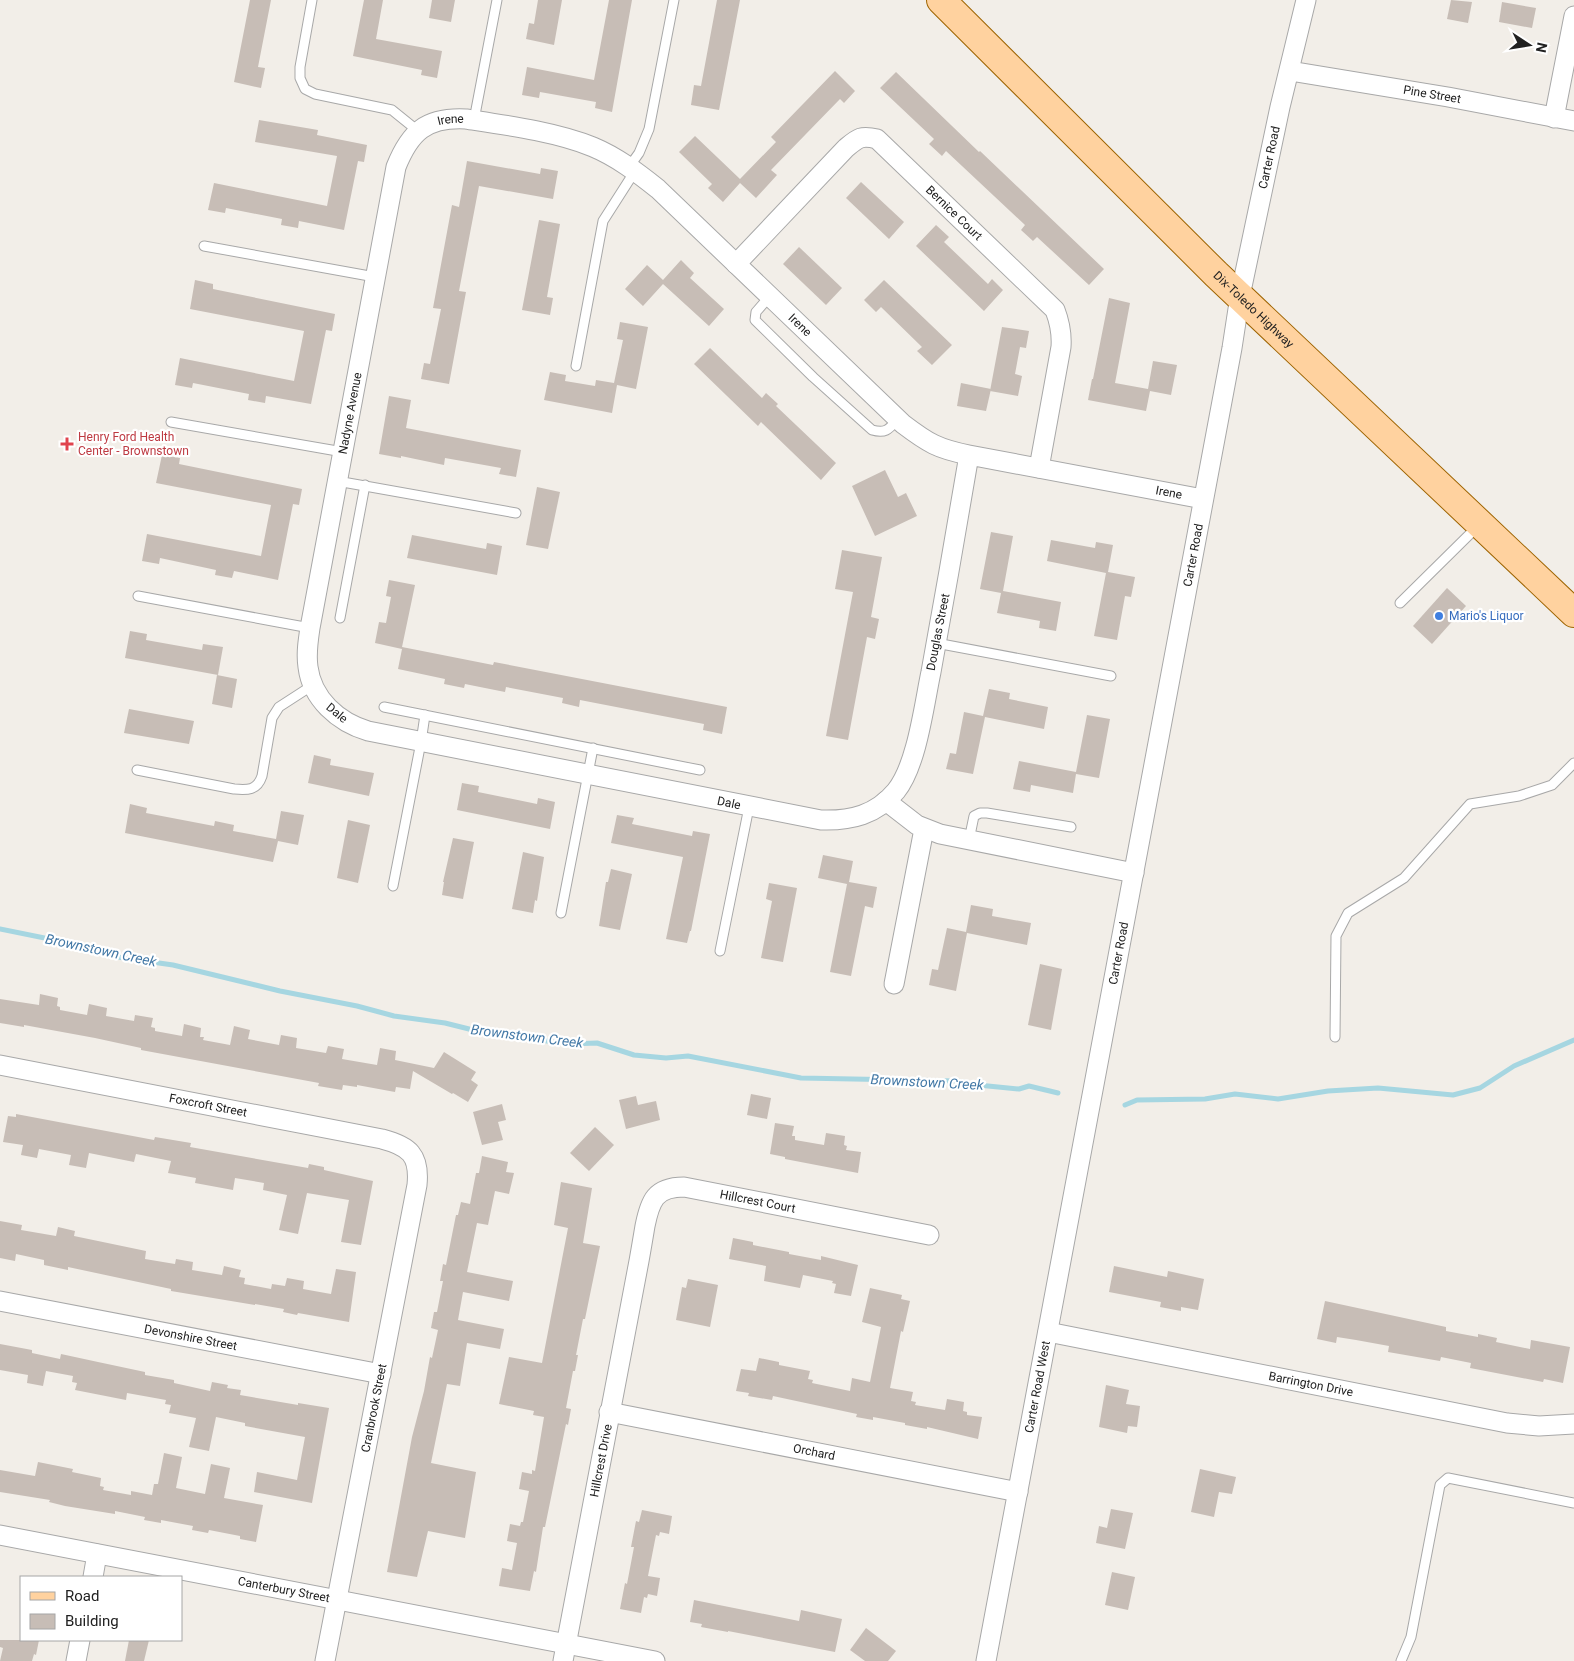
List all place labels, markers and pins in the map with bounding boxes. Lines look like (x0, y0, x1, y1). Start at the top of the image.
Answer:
place label: Henry Ford Health Center - Brownstown (78, 430, 189, 458)
marker: Henry Ford Health Center - Brownstown (60, 437, 74, 451)
place label: Mario's Liquor (1449, 609, 1524, 623)
marker: Mario's Liquor (1433, 610, 1445, 622)

